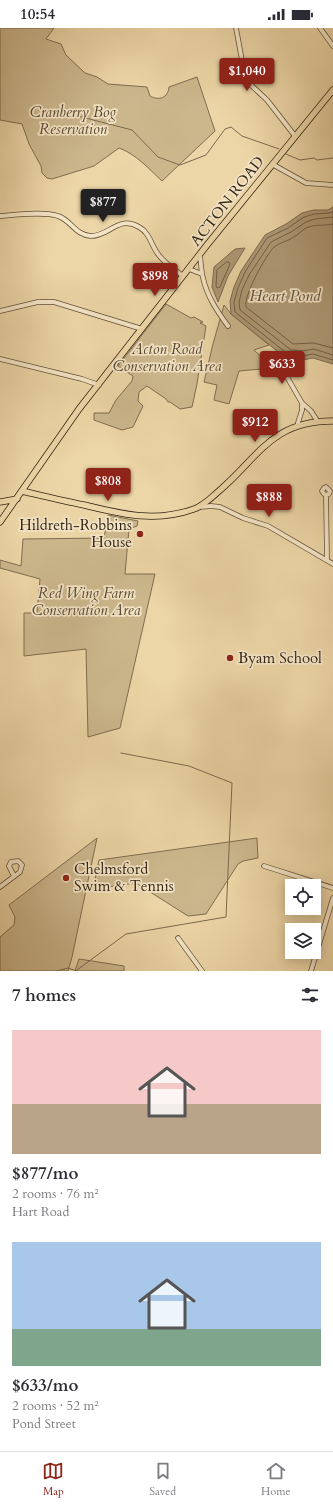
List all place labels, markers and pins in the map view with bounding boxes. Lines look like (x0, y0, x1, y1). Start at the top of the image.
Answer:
pin: $1,040 (214, 58, 280, 92)
pin: $877 (79, 189, 127, 223)
pin: $898 (131, 263, 179, 297)
pin: $633 (258, 351, 306, 385)
pin: $912 (231, 409, 279, 443)
pin: $808 (84, 468, 132, 502)
pin: $888 (245, 484, 293, 518)
place label: Hildreth-Robbins House (19, 515, 132, 552)
marker: Hildreth-Robbins House (135, 529, 145, 539)
place label: Byam School (238, 648, 322, 668)
marker: Byam School (225, 653, 235, 663)
place label: Chelmsford Swim & Tennis (74, 859, 174, 896)
marker: Chelmsford Swim & Tennis (61, 873, 71, 883)

